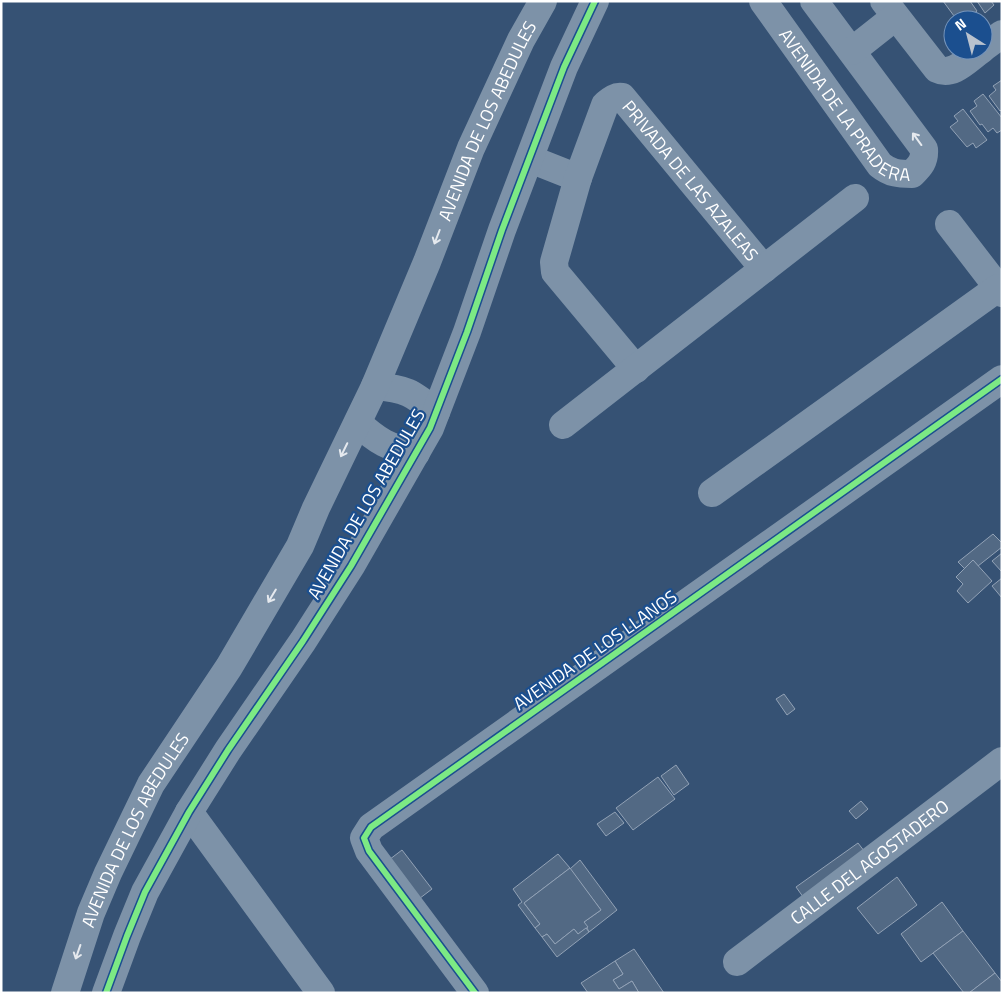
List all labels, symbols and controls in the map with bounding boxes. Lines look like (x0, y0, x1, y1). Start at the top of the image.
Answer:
north arrow (943, 10, 993, 60)
text: N (950, 13, 970, 35)
street label: AVENIDA DE LOS ABEDULES (431, 16, 543, 225)
street label: AVENIDA DE LA PRADERA (773, 22, 911, 188)
street label: PRIVADA DE LAS AZALEAS (616, 94, 765, 267)
one-way arrow (912, 132, 922, 146)
one-way arrow (432, 229, 441, 244)
street label: AVENIDA DE LOS ABEDULES (300, 404, 432, 604)
one-way arrow (339, 442, 349, 457)
street label: AVENIDA DE LOS LLANOS (508, 583, 682, 717)
one-way arrow (267, 588, 277, 602)
street label: AVENIDA DE LOS ABEDULES (74, 727, 195, 931)
street label: CALLE DEL AGOSTADERO (784, 793, 954, 931)
one-way arrow (73, 944, 83, 960)

